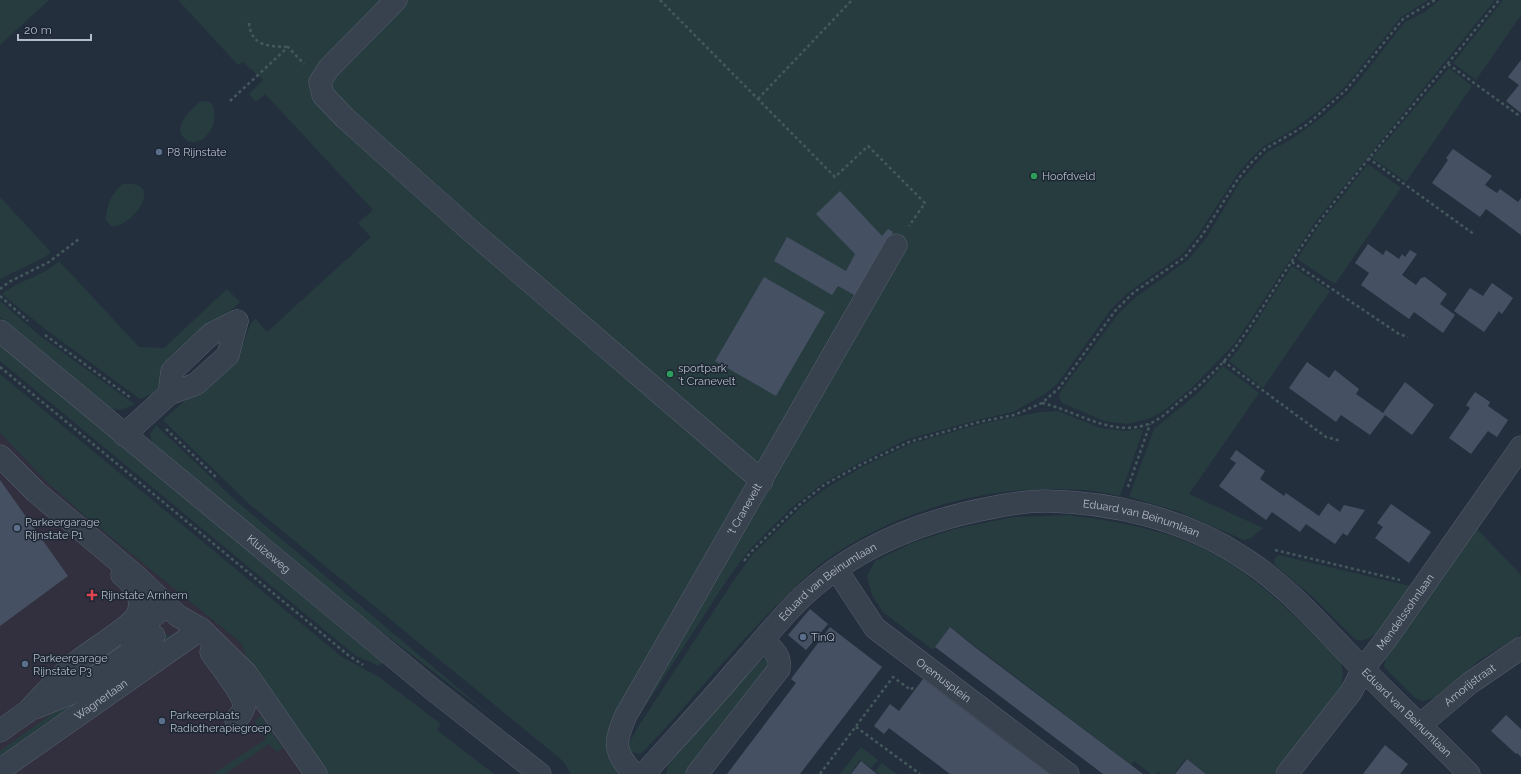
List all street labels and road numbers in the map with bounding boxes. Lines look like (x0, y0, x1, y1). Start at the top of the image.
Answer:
street label: 't Cranevelt (724, 480, 764, 537)
street label: Eduard van Beinumlaan (1082, 497, 1202, 540)
street label: Kluizeweg (244, 532, 293, 575)
street label: Eduard van Beinumlaan (776, 540, 879, 623)
street label: Mendelssohnlaan (1374, 571, 1437, 652)
street label: Oremusplein (914, 655, 974, 705)
street label: Amorijstraat (1441, 661, 1498, 709)
street label: Eduard van Beinumlaan (1359, 665, 1454, 759)
street label: Wagnerlaan (72, 676, 130, 722)

